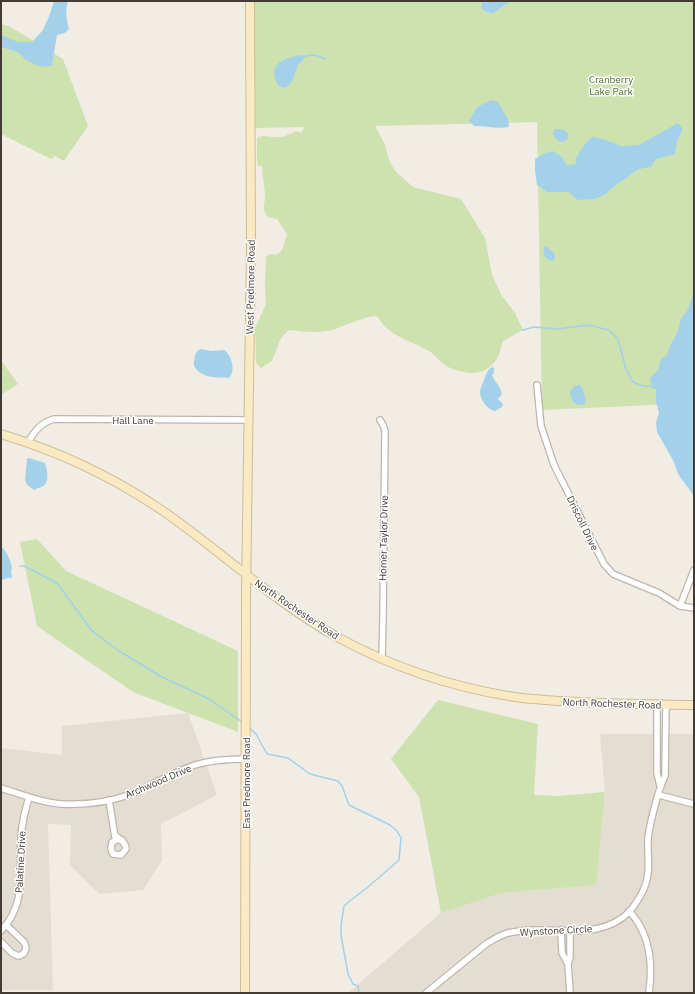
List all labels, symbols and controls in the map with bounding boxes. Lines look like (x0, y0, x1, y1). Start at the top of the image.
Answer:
park label: Cranberry Lake Park (589, 73, 633, 98)
street label: West Predmore Road (243, 240, 258, 334)
street label: Hall Lane (112, 414, 154, 427)
street label: Driscoll Drive (564, 494, 602, 553)
street label: Homer Taylor Drive (376, 495, 391, 581)
street label: North Rochester Road (252, 576, 341, 642)
street label: North Rochester Road (562, 695, 662, 712)
street label: East Predmore Road (240, 737, 253, 829)
street label: Archwood Drive (123, 761, 194, 801)
street label: Palatine Drive (12, 830, 29, 893)
street label: Wynstone Circle (519, 922, 593, 939)

